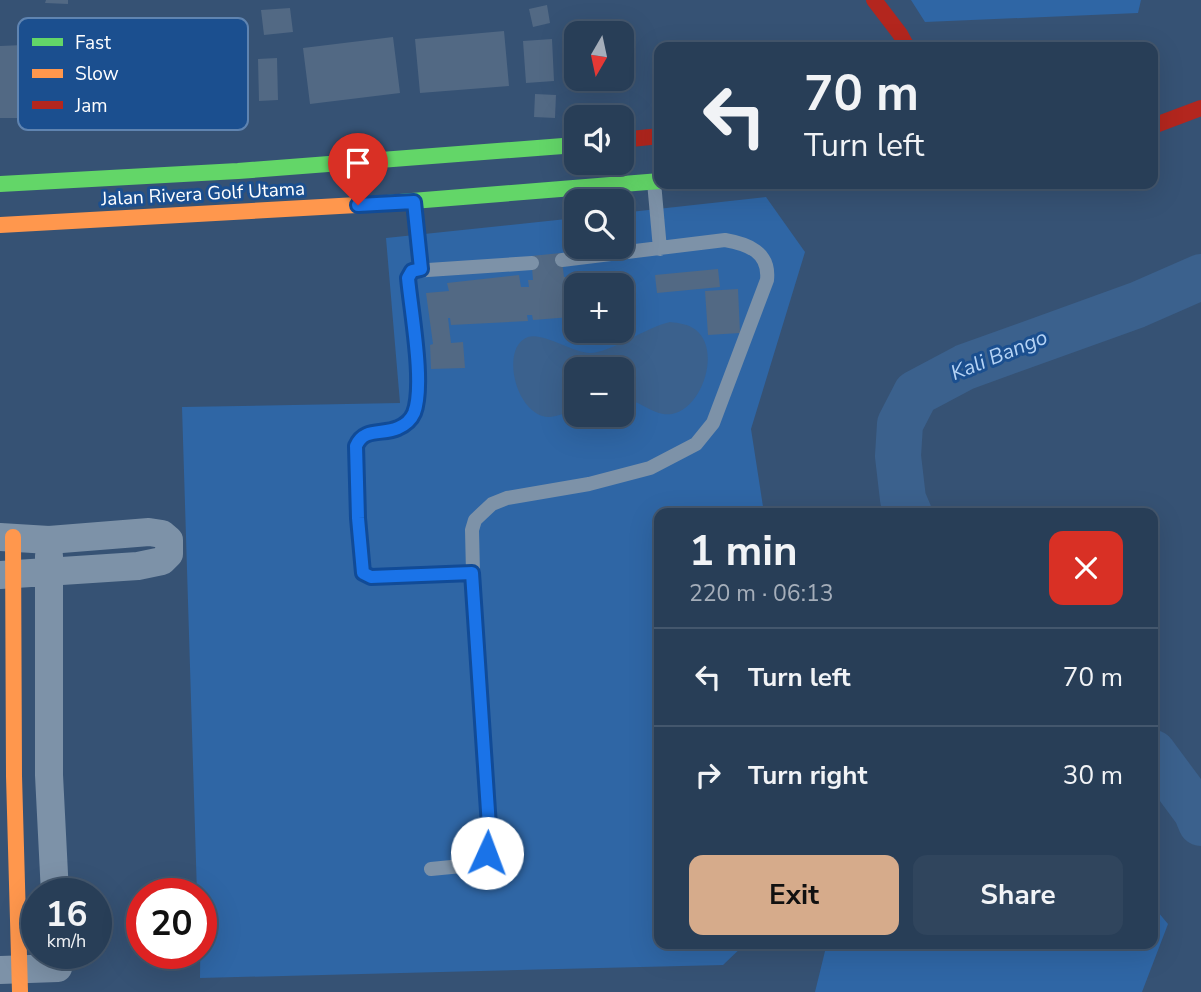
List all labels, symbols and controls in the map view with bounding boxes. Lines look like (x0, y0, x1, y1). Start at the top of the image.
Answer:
legend (18, 18, 248, 130)
north arrow (564, 21, 634, 91)
map controls (564, 21, 634, 427)
text: Fast (75, 30, 111, 56)
text: 70 m (804, 60, 919, 127)
text: Slow (75, 61, 119, 87)
icon: left (689, 70, 780, 161)
text: Jam (74, 93, 108, 119)
button: sound (564, 105, 634, 175)
text: Turn left (804, 124, 924, 167)
pin (328, 133, 388, 205)
icon: arrive (339, 144, 377, 182)
street label: Jalan Rivera Golf Utama (99, 176, 306, 212)
button: search (564, 189, 634, 259)
button: + (564, 273, 634, 343)
water label: Kali Bango (946, 323, 1052, 387)
button: − (564, 357, 634, 427)
text: 1 min (689, 523, 798, 580)
button: close (1049, 531, 1123, 605)
text: 220 m · 06:13 (689, 578, 834, 609)
icon: left (689, 658, 727, 696)
text: Turn left (748, 660, 851, 695)
text: 70 m (1063, 660, 1123, 695)
icon: right (689, 756, 727, 794)
text: Turn right (748, 758, 867, 793)
text: 30 m (1063, 758, 1123, 793)
position arrow (450, 816, 524, 890)
button: Exit (689, 855, 899, 935)
button: Share (913, 855, 1123, 935)
speed limit sign: 20 (126, 878, 217, 969)
text: 16 (45, 891, 88, 938)
text: km/h (47, 929, 86, 953)

